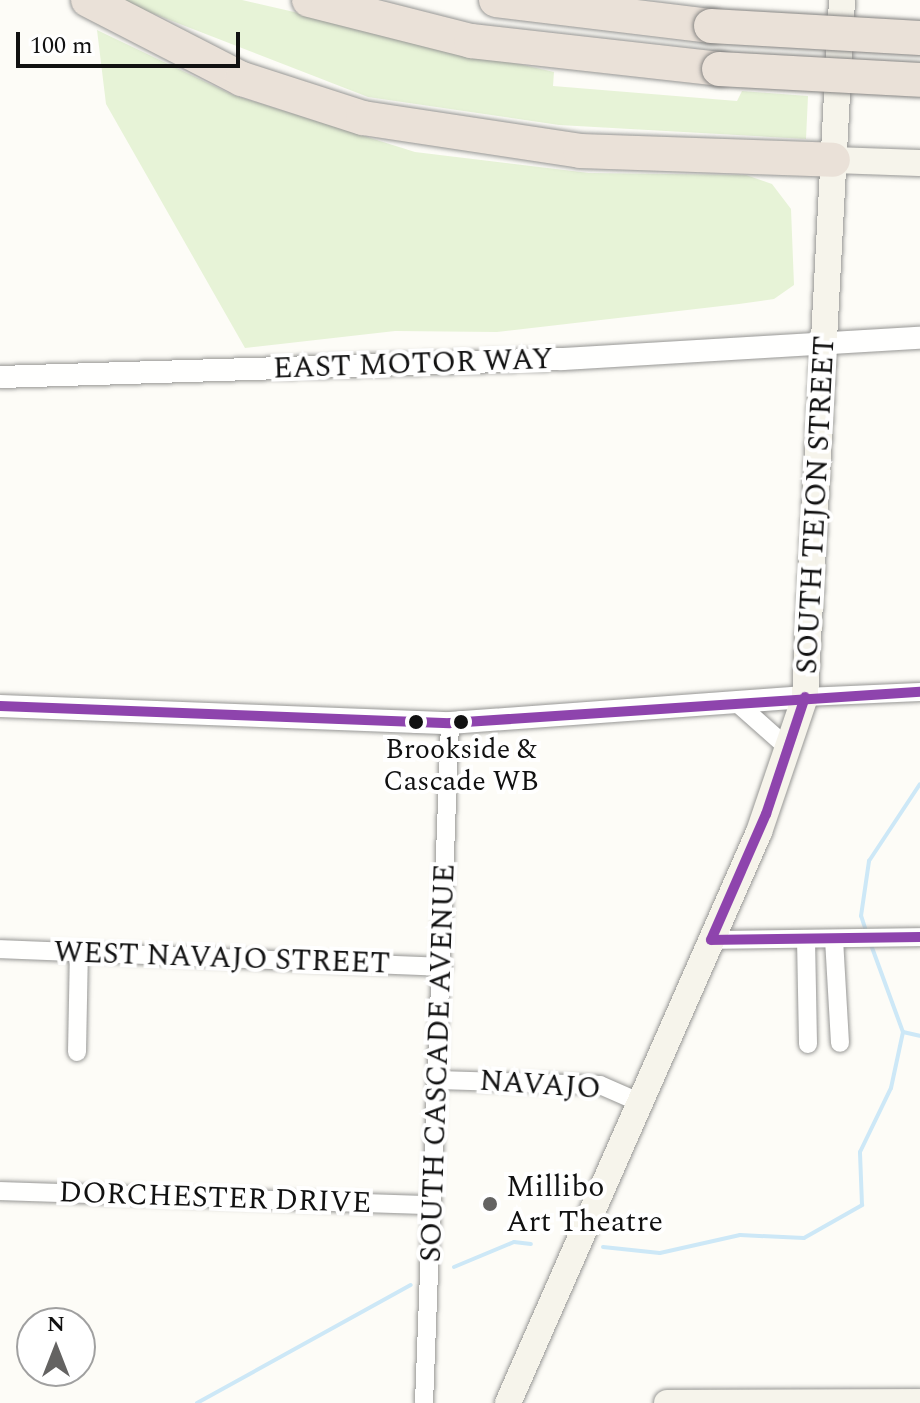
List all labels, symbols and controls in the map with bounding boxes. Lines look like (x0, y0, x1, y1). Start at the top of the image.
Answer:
scale bar (20, 16, 244, 66)
text: 100 m (30, 28, 93, 64)
street label: SOUTH TEJON STREET (789, 335, 843, 675)
street label: EAST MOTOR WAY (272, 341, 554, 387)
unlabelled marker (408, 714, 424, 730)
marker: Brookside & Cascade WB (453, 714, 469, 730)
place label: Brookside & Cascade WB (383, 733, 539, 799)
street label: SOUTH CASCADE AVENUE (413, 863, 463, 1263)
street label: WEST NAVAJO STREET (53, 934, 391, 982)
street label: NAVAJO (478, 1063, 602, 1107)
place label: Millibo Art Theatre (506, 1169, 663, 1240)
street label: DORCHESTER DRIVE (58, 1175, 372, 1221)
marker: Millibo Art Theatre (481, 1195, 499, 1213)
north arrow (16, 1307, 96, 1387)
text: N (47, 1308, 65, 1341)

